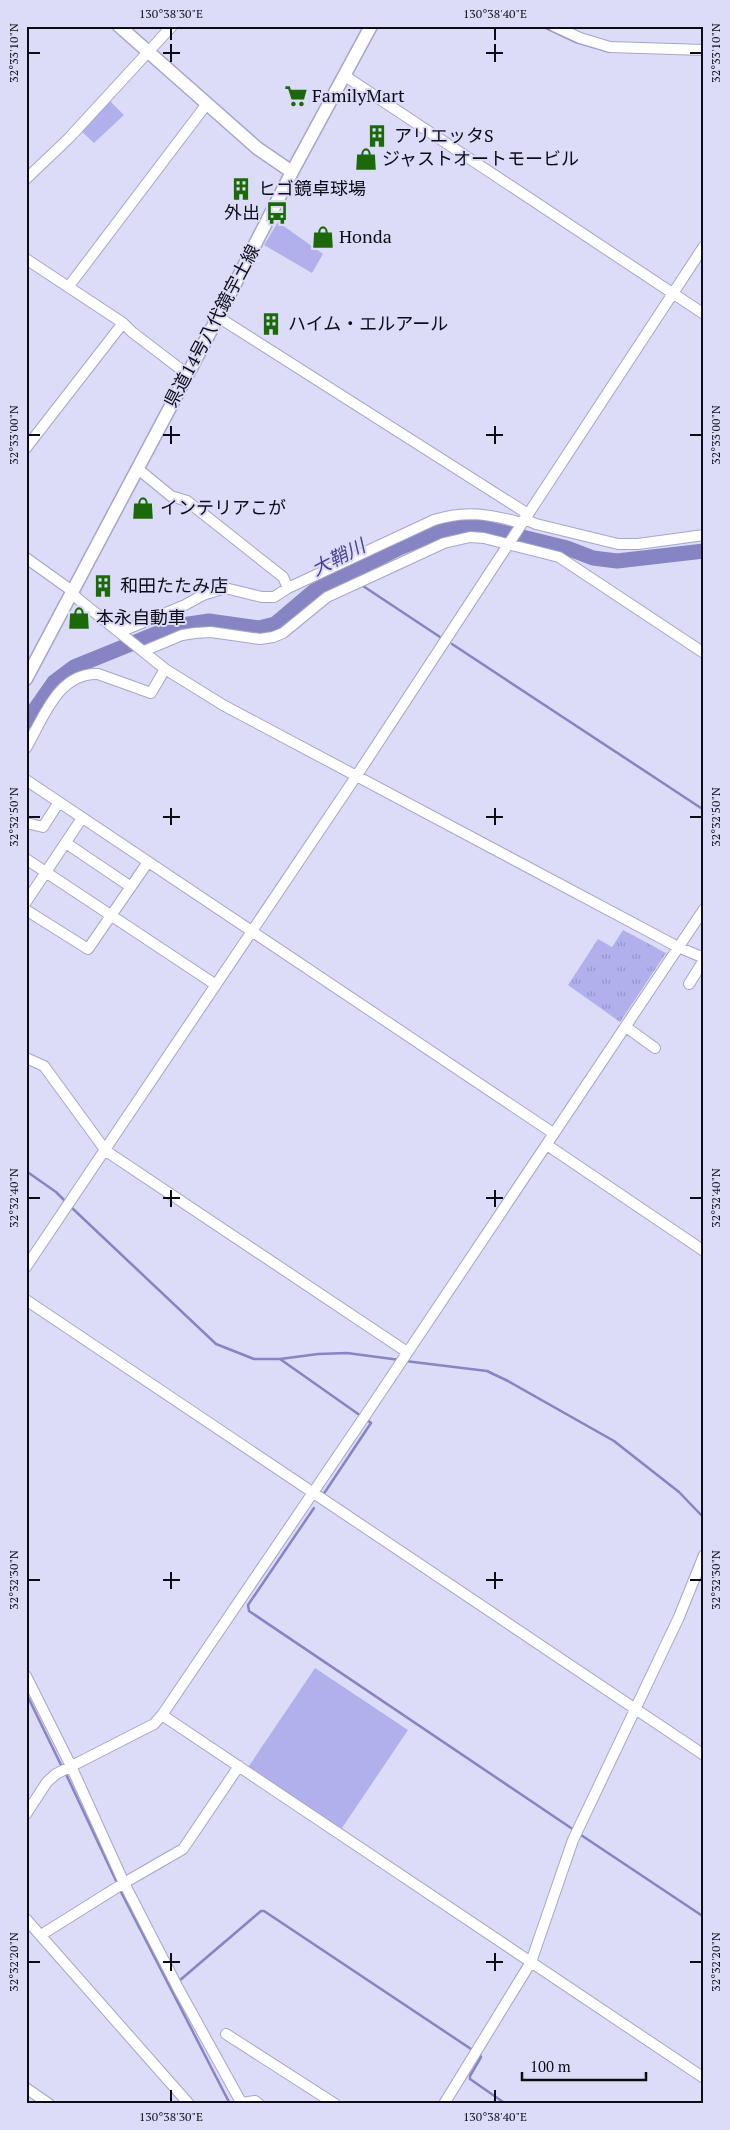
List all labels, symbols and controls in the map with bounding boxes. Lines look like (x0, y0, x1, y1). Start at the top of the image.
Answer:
text: 130°38'30"E (139, 6, 203, 21)
text: 130°38'40"E (463, 6, 527, 21)
text: 32°33'10"N (6, 23, 21, 83)
text: 32°33'10"N (708, 23, 723, 83)
supermarket icon: FamilyMart (283, 83, 309, 109)
place label: FamilyMart (312, 83, 405, 107)
building icon: アリエッタS (364, 123, 390, 149)
place label: アリエッタS (394, 123, 494, 147)
shop icon: ジャストオートモービル (353, 146, 379, 172)
place label: ジャストオートモービル (382, 146, 579, 170)
building icon: ヒゴ鏡卓球場 (228, 176, 254, 202)
place label: ヒゴ鏡卓球場 (258, 176, 366, 200)
place label: 外出 (224, 200, 260, 224)
bus stop icon: 外出 (264, 200, 290, 226)
shop icon: Honda (310, 224, 336, 250)
place label: Honda (339, 224, 392, 248)
street label: 県道14号八代鏡宇土線 (158, 240, 264, 411)
building icon: ハイム・エルアール (258, 311, 284, 337)
place label: ハイム・エルアール (288, 311, 448, 335)
text: 32°33'00"N (6, 405, 21, 465)
text: 32°33'00"N (708, 405, 723, 465)
shop icon: インテリアこが (130, 495, 156, 521)
place label: インテリアこが (160, 495, 286, 519)
water label: 大鞘川 (307, 532, 371, 581)
building icon: 和田たたみ店 (90, 573, 116, 599)
place label: 和田たたみ店 (120, 573, 228, 597)
shop icon: 本永自動車 (66, 605, 92, 631)
place label: 本永自動車 (96, 605, 186, 629)
text: 32°32'50"N (6, 787, 21, 847)
text: 32°32'50"N (708, 787, 723, 847)
text: 32°32'40"N (6, 1168, 21, 1228)
text: 32°32'40"N (708, 1168, 723, 1228)
text: 32°32'30"N (6, 1550, 21, 1610)
text: 32°32'30"N (708, 1550, 723, 1610)
text: 32°32'20"N (6, 1932, 21, 1992)
text: 32°32'20"N (708, 1932, 723, 1992)
scale bar (522, 2050, 646, 2082)
text: 100 m (530, 2056, 571, 2076)
text: 130°38'30"E (139, 2109, 203, 2124)
text: 130°38'40"E (463, 2109, 527, 2124)

